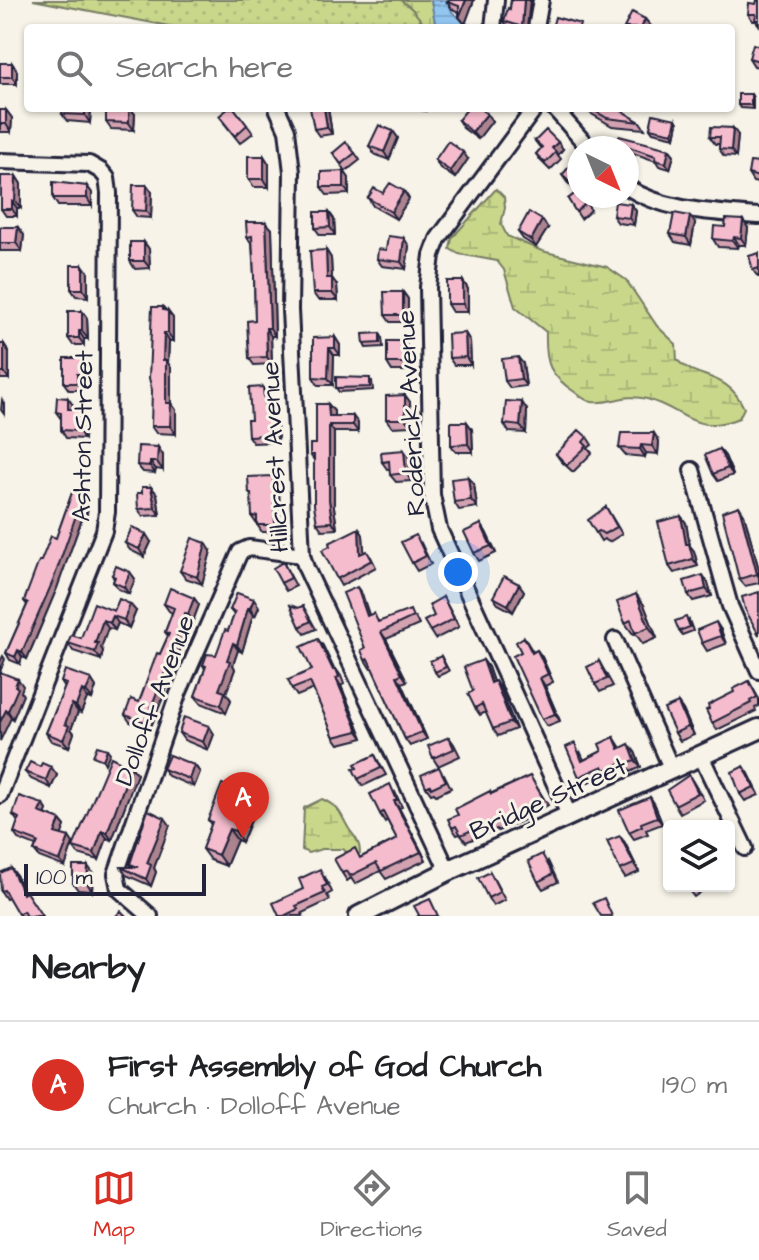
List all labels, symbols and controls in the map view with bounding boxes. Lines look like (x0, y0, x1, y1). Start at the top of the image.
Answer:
search box (24, 24, 735, 112)
icon: search (52, 46, 96, 90)
text: Search here (116, 47, 293, 89)
north arrow (567, 136, 639, 208)
street label: Roderick Avenue (388, 309, 434, 517)
street label: Ashton Street (64, 350, 103, 522)
street label: Hillcrest Avenue (252, 361, 298, 553)
your location (438, 552, 478, 592)
street label: Dolloff Avenue (106, 610, 204, 791)
street label: Bridge Street (464, 748, 634, 851)
pin: A (217, 772, 269, 838)
map controls (663, 820, 735, 892)
button: layers (663, 820, 735, 892)
scale bar (24, 860, 206, 896)
text: 100 m (36, 862, 93, 893)
text: Nearby (32, 944, 146, 992)
text: First Assembly of God Church (108, 1046, 541, 1088)
text: A (50, 1067, 66, 1103)
text: 190 m (662, 1067, 727, 1103)
text: Church · Dolloff Avenue (108, 1088, 401, 1124)
tab: Map (92, 1166, 136, 1245)
tab: Directions (320, 1166, 423, 1245)
tab: Saved (607, 1166, 667, 1245)

